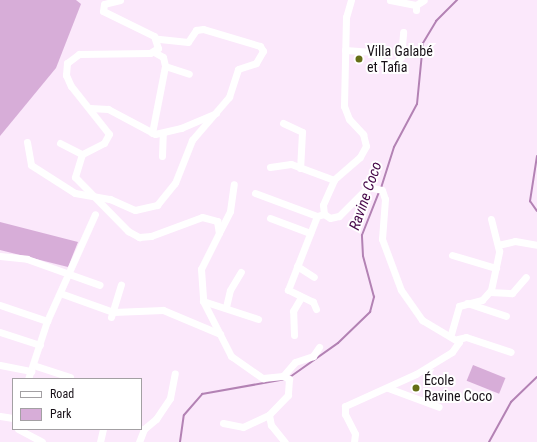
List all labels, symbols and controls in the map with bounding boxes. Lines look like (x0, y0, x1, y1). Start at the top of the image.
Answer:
place label: Villa Galabé et Tafia (367, 43, 433, 76)
marker: Villa Galabé et Tafia (354, 54, 364, 64)
water label: Ravine Coco (346, 160, 386, 232)
place label: École Ravine Coco (424, 372, 492, 404)
legend (12, 378, 142, 430)
marker: École Ravine Coco (411, 383, 421, 393)
text: Road (50, 387, 74, 401)
text: Park (50, 407, 71, 421)

